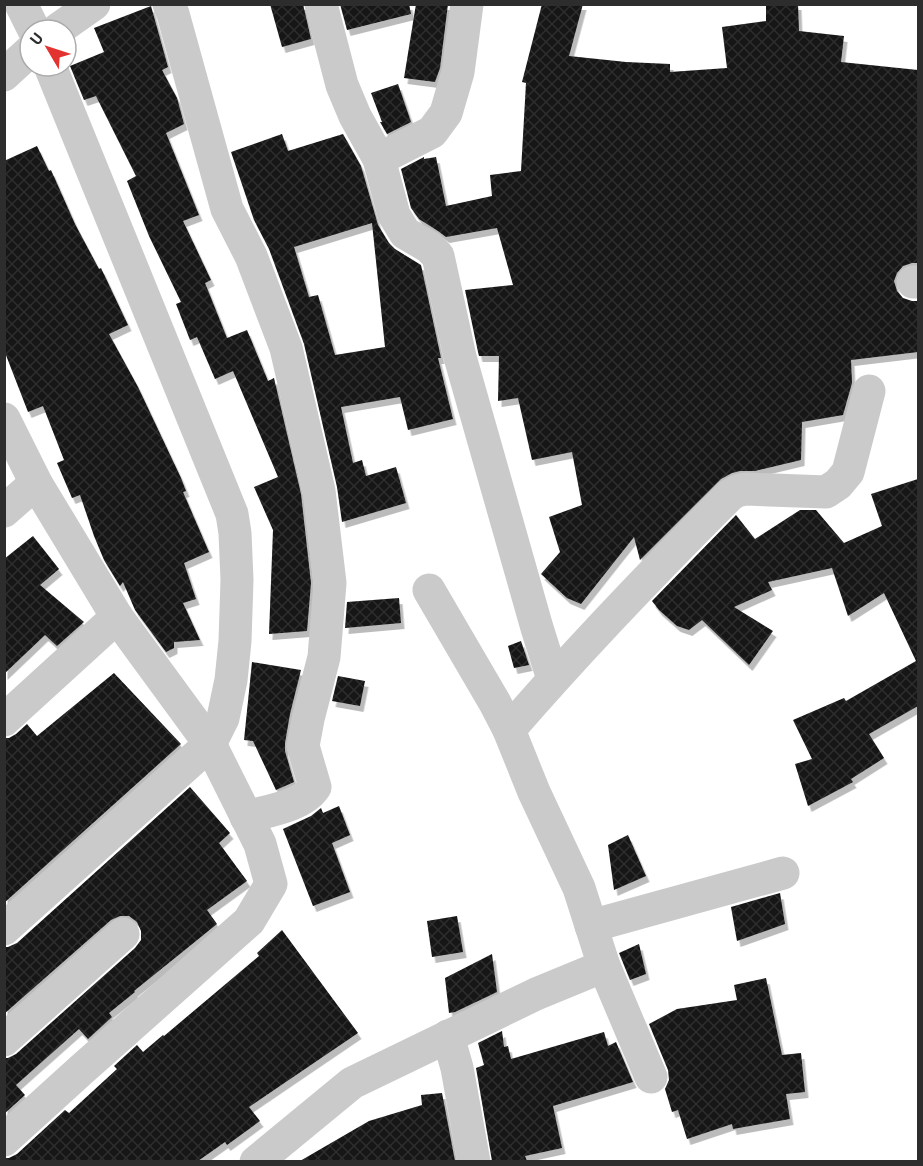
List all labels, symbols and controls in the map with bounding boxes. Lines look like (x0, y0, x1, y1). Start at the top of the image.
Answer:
north arrow (18, 18, 78, 78)
text: U (25, 28, 47, 48)

